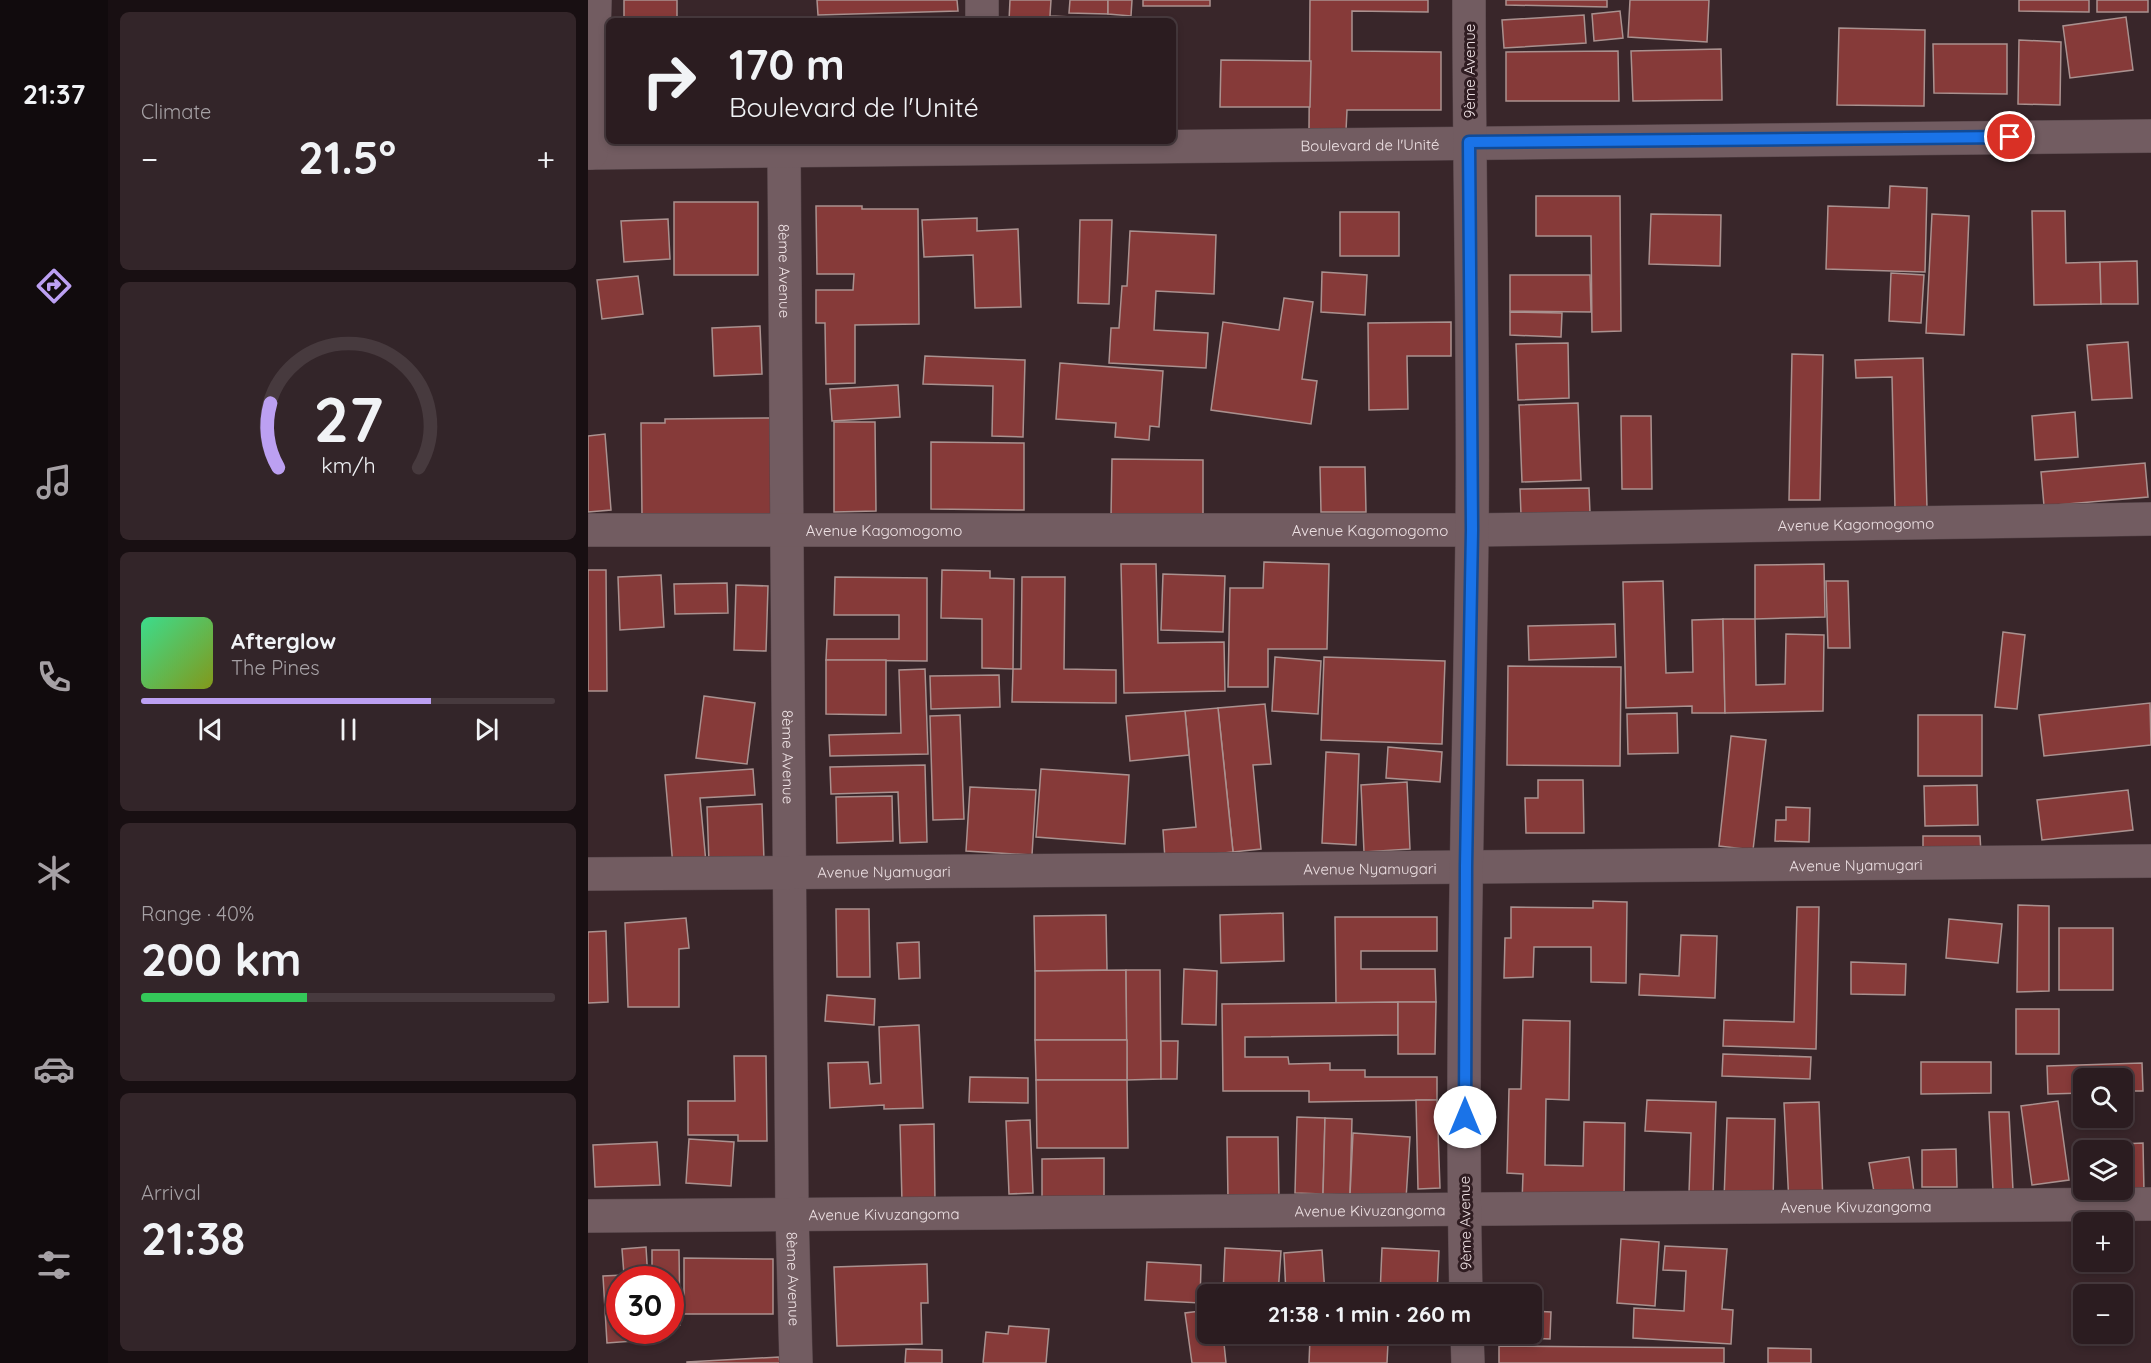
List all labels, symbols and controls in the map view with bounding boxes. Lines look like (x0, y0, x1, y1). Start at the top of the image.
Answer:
street label: 9ème Avenue (1460, 24, 1479, 118)
text: 170 m (729, 38, 845, 91)
icon: right (630, 42, 708, 120)
text: 21:37 (23, 77, 85, 111)
text: Boulevard de l'Unité (729, 90, 979, 124)
text: Climate (141, 99, 211, 124)
pin (1984, 111, 2035, 162)
icon: arrive (1993, 120, 2026, 153)
text: 21.5° (298, 129, 396, 185)
street label: Boulevard de l'Unité (1300, 134, 1439, 155)
text: − (141, 138, 158, 179)
text: + (536, 138, 555, 179)
street label: 8ème Avenue (775, 224, 795, 318)
icon: directions (33, 265, 75, 307)
text: 27 (313, 380, 383, 458)
text: km/h (321, 453, 375, 479)
icon: music (33, 461, 75, 503)
street label: Avenue Kagomogomo (1778, 513, 1934, 535)
street label: Avenue Kagomogomo (806, 521, 962, 540)
street label: Avenue Kagomogomo (1292, 521, 1448, 540)
text: Afterglow (231, 627, 336, 655)
text: The Pines (231, 655, 320, 680)
icon: phone (33, 656, 75, 698)
street label: 8ème Avenue (779, 710, 798, 804)
icon: previous (194, 713, 227, 746)
icon: pause (332, 713, 365, 746)
icon: next (470, 713, 503, 746)
icon: climate (33, 852, 75, 894)
street label: Avenue Nyamugari (1789, 854, 1923, 875)
street label: Avenue Nyamugari (1303, 858, 1437, 878)
street label: Avenue Nyamugari (817, 861, 951, 881)
text: Range · 40% (141, 901, 254, 926)
text: 200 km (141, 931, 302, 987)
icon: car (33, 1048, 75, 1090)
map controls (2073, 1068, 2133, 1344)
button: search (2073, 1068, 2133, 1128)
position arrow (1433, 1085, 1497, 1149)
button: layers (2073, 1140, 2133, 1200)
street label: 9ème Avenue (1455, 1176, 1475, 1270)
text: Arrival (141, 1180, 201, 1205)
street label: Avenue Kivuzangoma (1780, 1196, 1932, 1216)
street label: Avenue Kivuzangoma (1294, 1200, 1446, 1220)
street label: Avenue Kivuzangoma (808, 1204, 960, 1224)
text: 21:38 (141, 1210, 245, 1266)
button: + (2073, 1212, 2133, 1272)
street label: 8ème Avenue (783, 1232, 805, 1326)
icon: filters (33, 1244, 75, 1286)
speed limit sign: 30 (606, 1266, 684, 1344)
button: − (2073, 1284, 2133, 1344)
text: 21:38 · 1 min · 260 m (1268, 1300, 1471, 1328)

